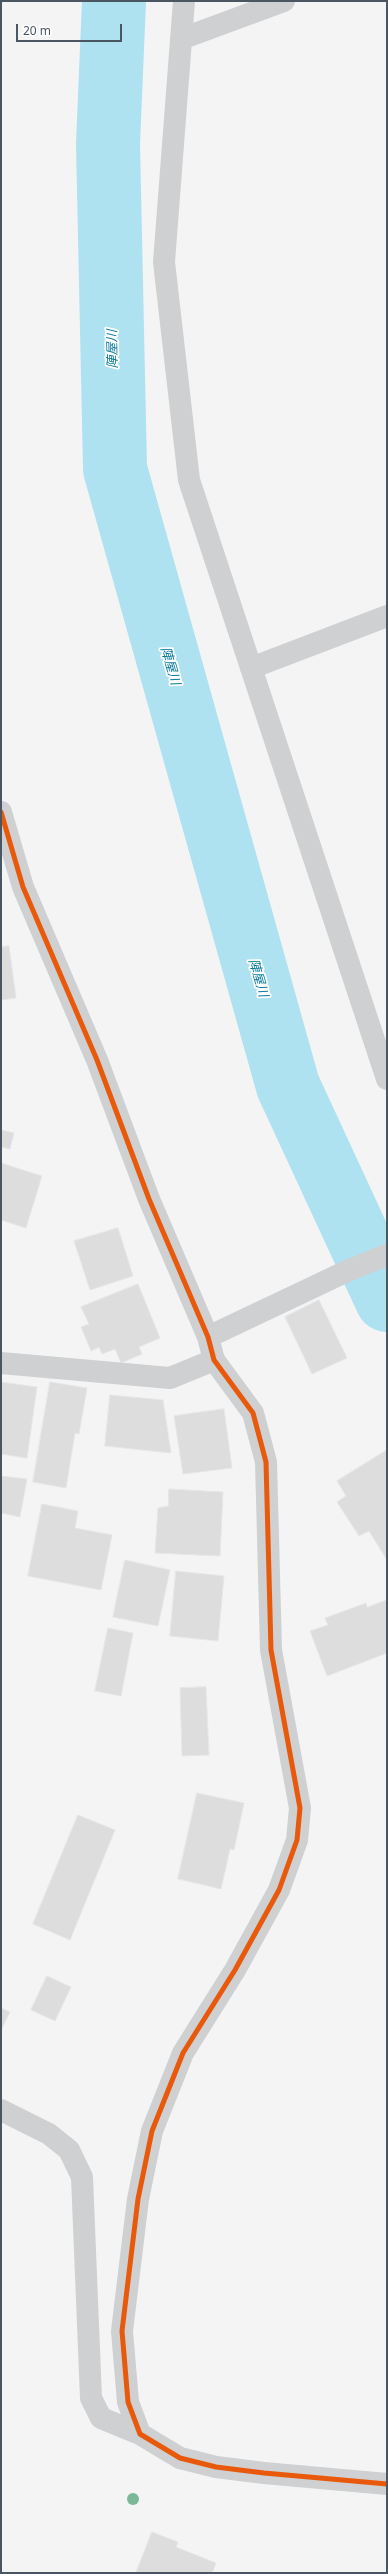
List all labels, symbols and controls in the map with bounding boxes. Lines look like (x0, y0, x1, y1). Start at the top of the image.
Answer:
scale bar (18, 16, 124, 42)
text: 20 m (23, 22, 51, 39)
water label: 陣屋川 (105, 329, 121, 369)
water label: 陣屋川 (157, 645, 183, 687)
water label: 陣屋川 (245, 957, 271, 999)

